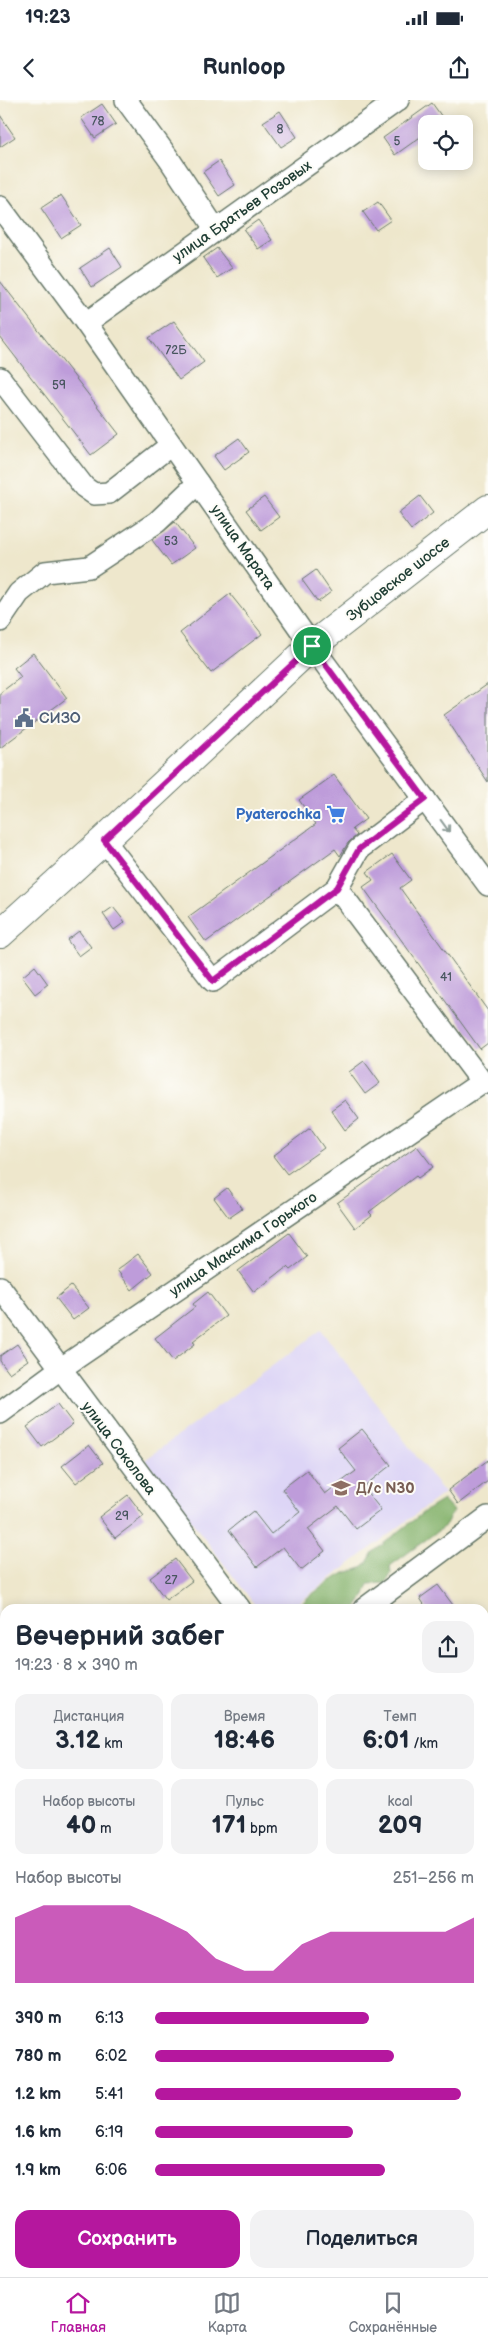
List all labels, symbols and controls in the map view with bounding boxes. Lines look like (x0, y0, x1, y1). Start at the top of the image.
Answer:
text: 19:23 (25, 6, 71, 29)
icon: back (15, 54, 43, 82)
text: Runloop (203, 54, 285, 81)
icon: share (445, 54, 473, 82)
house number: 78 (92, 114, 104, 129)
map controls (418, 115, 473, 170)
button: locate (418, 115, 473, 170)
house number: 8 (277, 122, 284, 137)
house number: 5 (394, 134, 401, 149)
street label: улица Братьев Розовых (169, 156, 316, 267)
house number: 72Б (165, 343, 187, 358)
house number: 59 (52, 378, 66, 393)
street label: улица Марата (206, 501, 279, 594)
street label: Зубцовское шоссе (343, 533, 454, 626)
house number: 53 (164, 534, 178, 549)
pin (291, 625, 333, 667)
icon: arrive (298, 632, 326, 660)
public building icon: СИЗО (13, 707, 35, 729)
place label: СИЗО (39, 709, 81, 728)
supermarket icon: Pyaterochka (325, 803, 347, 825)
place label: Pyaterochka (236, 805, 321, 824)
one-way arrow (440, 819, 450, 833)
house number: 41 (440, 970, 452, 985)
street label: улица Максима Горького (166, 1188, 321, 1301)
street label: улица Соколова (77, 1398, 160, 1499)
school or university icon: Д/с N30 (330, 1477, 352, 1499)
place label: Д/с N30 (356, 1479, 415, 1498)
house number: 29 (115, 1509, 129, 1524)
house number: 27 (165, 1573, 178, 1588)
text: Вечерний забег (15, 1620, 224, 1653)
button: share (422, 1621, 474, 1673)
text: 19:23 · 8 × 390 m (15, 1656, 138, 1675)
text: Дистанция (53, 1708, 124, 1725)
text: Время (224, 1708, 265, 1725)
text: Темп (384, 1708, 417, 1725)
text: 3.12 (55, 1725, 101, 1756)
text: 18:46 (214, 1725, 275, 1756)
text: 6:01 (362, 1725, 410, 1756)
text: km (101, 1735, 123, 1752)
text: /km (410, 1735, 438, 1752)
text: Набор высоты (42, 1793, 135, 1810)
text: Пульс (225, 1793, 264, 1810)
text: kcal (388, 1793, 413, 1810)
text: 40 (66, 1810, 96, 1841)
text: 171 (211, 1810, 246, 1841)
text: 209 (378, 1810, 423, 1841)
text: m (96, 1820, 112, 1837)
text: bpm (246, 1820, 278, 1837)
text: Набор высоты (15, 1869, 122, 1888)
text: 251–256 m (393, 1869, 474, 1888)
text: 390 m (15, 2009, 62, 2028)
text: 6:13 (95, 2009, 124, 2028)
text: 780 m (15, 2047, 61, 2066)
text: 6:02 (95, 2047, 127, 2066)
text: 1.2 km (15, 2085, 61, 2104)
text: 5:41 (95, 2085, 123, 2104)
text: 1.6 km (15, 2123, 61, 2142)
text: 6:19 (95, 2123, 123, 2142)
text: 1.9 km (15, 2161, 61, 2180)
text: 6:06 (95, 2161, 127, 2180)
button: Сохранить (15, 2210, 240, 2268)
button: Поделиться (250, 2210, 474, 2268)
tab: Главная (51, 2289, 106, 2336)
tab: Карта (208, 2289, 247, 2336)
tab: Сохранённые (349, 2289, 437, 2336)

